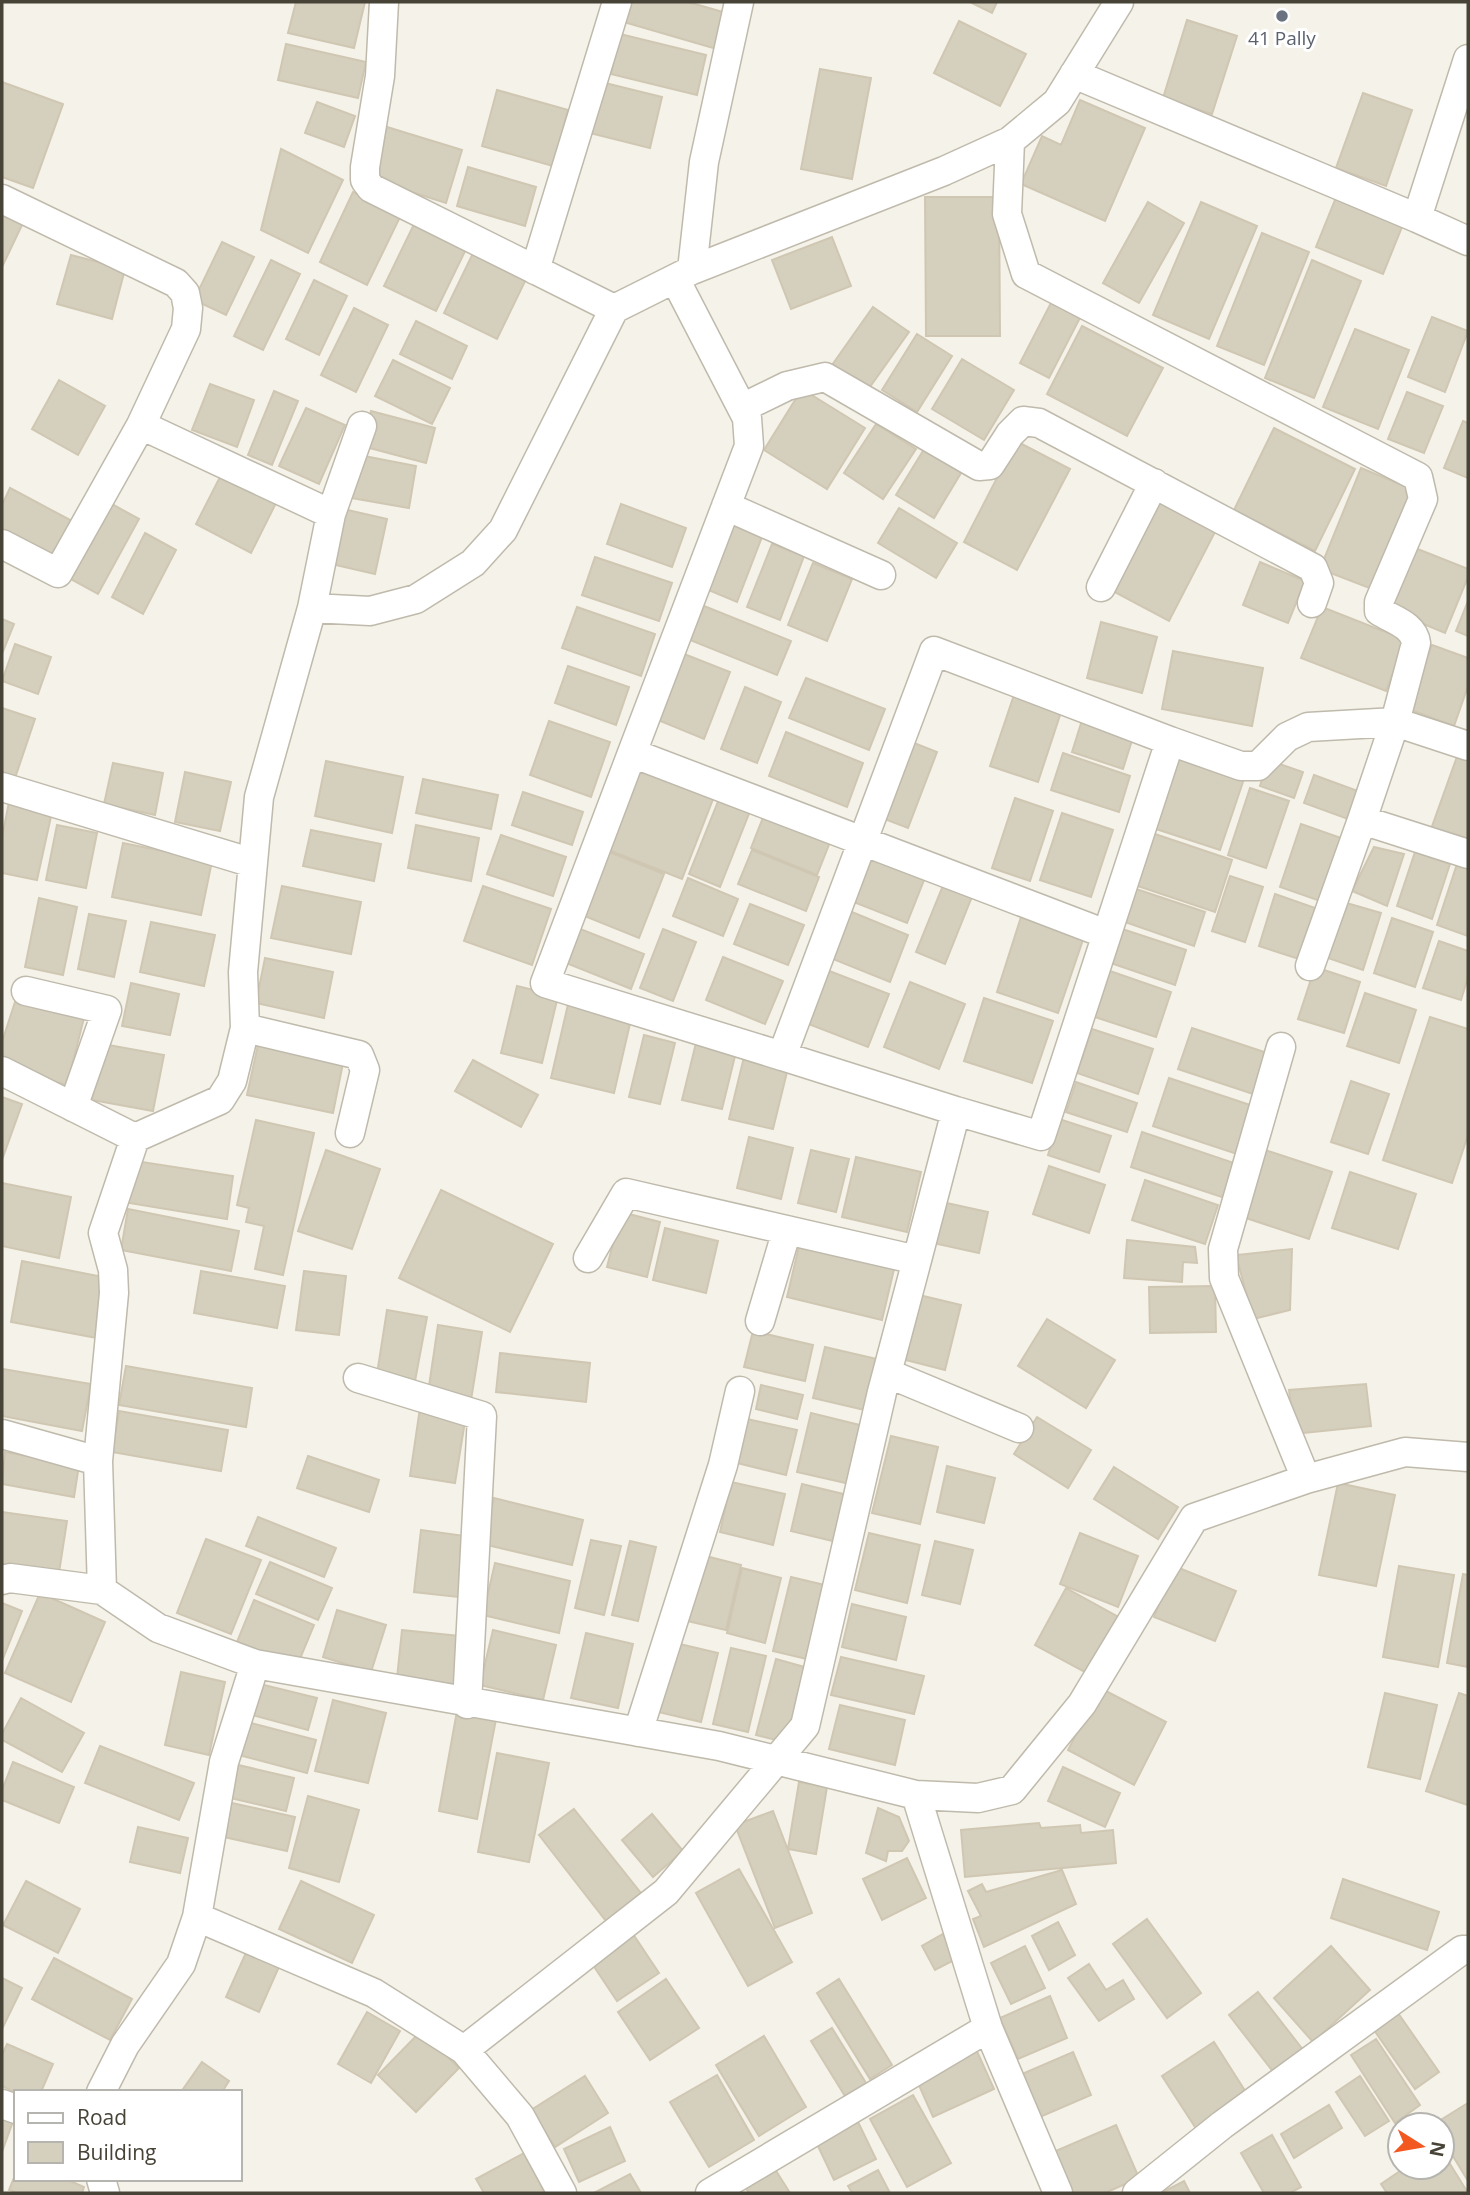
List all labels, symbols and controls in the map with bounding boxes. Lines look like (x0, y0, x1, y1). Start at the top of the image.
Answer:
marker: 41 Pally (1274, 8, 1290, 24)
place label: 41 Pally (1248, 25, 1316, 51)
legend (14, 2090, 242, 2181)
text: Road (77, 2103, 127, 2131)
north arrow (1386, 2111, 1456, 2181)
text: Building (77, 2138, 156, 2166)
text: N (1423, 2139, 1452, 2159)

